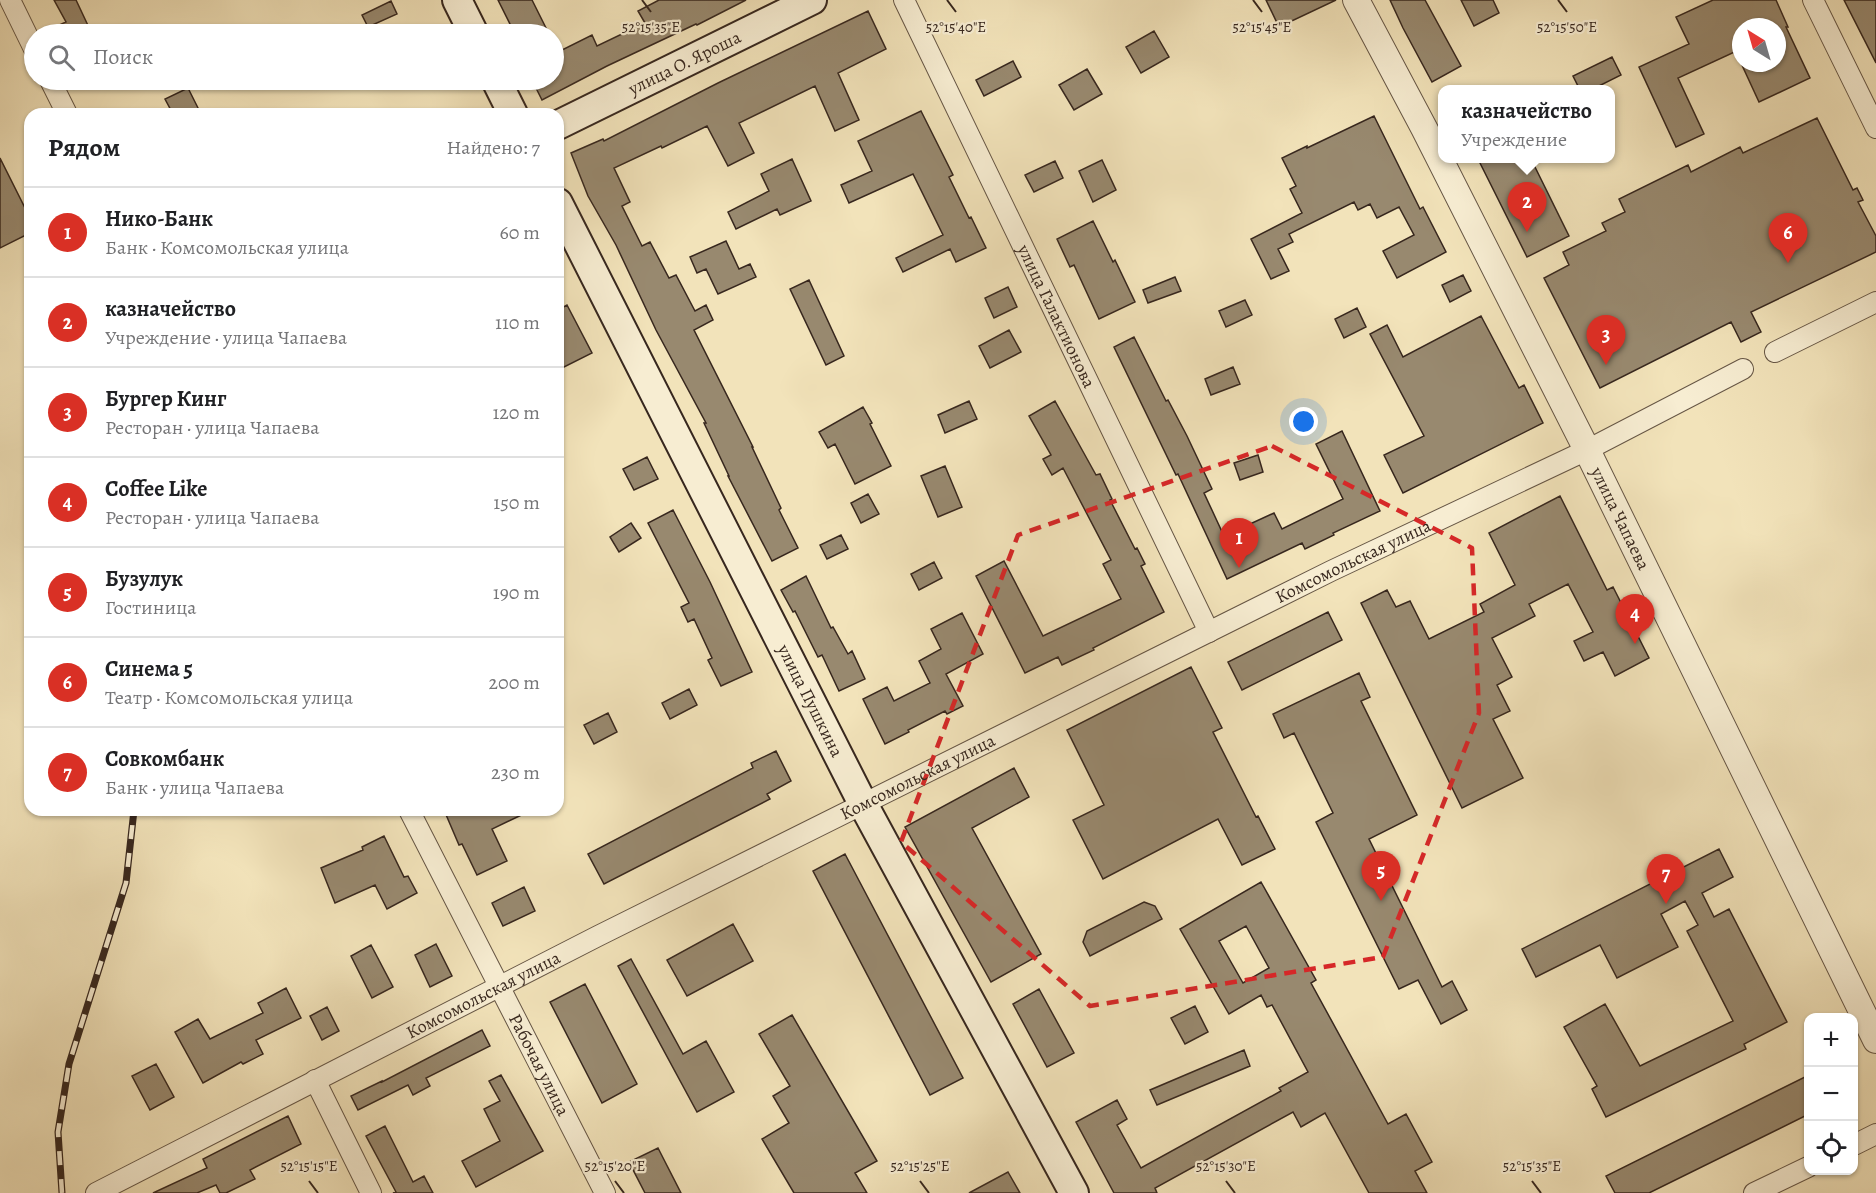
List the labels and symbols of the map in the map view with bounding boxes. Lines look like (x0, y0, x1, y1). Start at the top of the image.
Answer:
text: 52°15'35"E (622, 17, 680, 37)
text: 52°15'40"E (926, 17, 986, 37)
text: 52°15'45"E (1233, 17, 1291, 37)
text: 52°15'50"E (1537, 17, 1597, 37)
north arrow (1732, 18, 1786, 72)
street label: улица О. Яроша (623, 25, 745, 101)
pin: 2 (1508, 182, 1546, 232)
pin: 6 (1768, 214, 1808, 263)
street label: улица Галактионова (1011, 240, 1102, 392)
pin: 3 (1586, 316, 1626, 365)
your location (1289, 407, 1318, 436)
street label: улица Чапаева (1585, 462, 1656, 575)
street label: Комсомольская улица (1271, 513, 1436, 609)
pin: 1 (1220, 518, 1258, 568)
pin: 4 (1616, 594, 1654, 644)
street label: улица Пушкина (771, 639, 849, 762)
street label: Комсомольская улица (836, 728, 1000, 826)
pin: 5 (1362, 852, 1400, 901)
pin: 7 (1646, 854, 1686, 904)
street label: Комсомольская улица (402, 945, 565, 1044)
street label: Рабочая улица (503, 1009, 576, 1120)
text: 52°15'15"E (280, 1156, 338, 1176)
text: 52°15'20"E (585, 1156, 645, 1176)
text: 52°15'25"E (890, 1156, 950, 1176)
text: 52°15'30"E (1196, 1156, 1256, 1176)
text: 52°15'35"E (1503, 1156, 1561, 1176)

